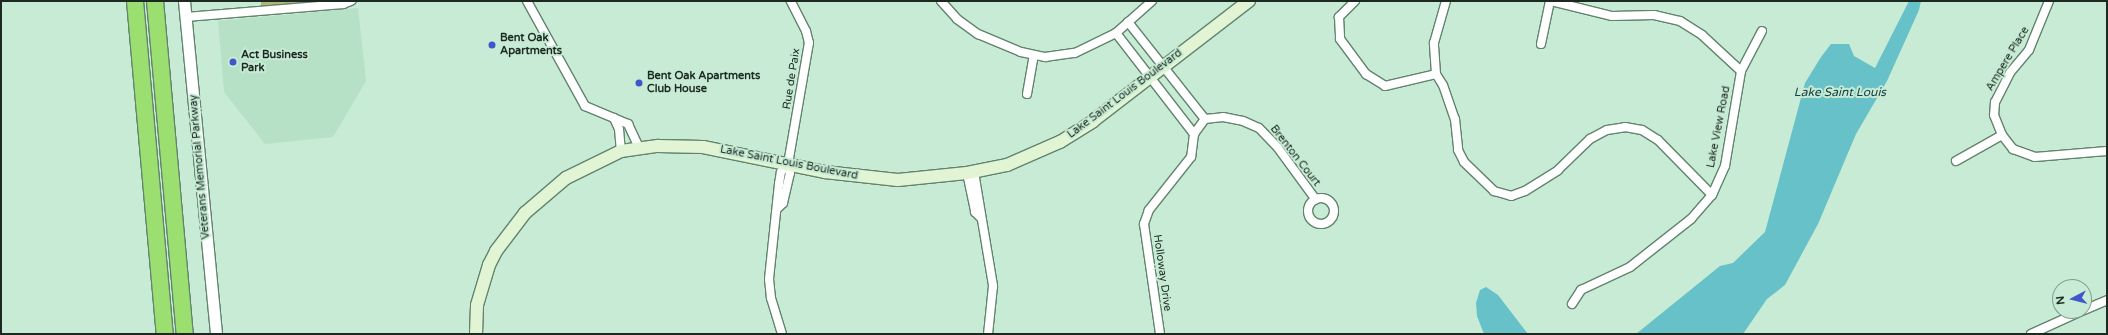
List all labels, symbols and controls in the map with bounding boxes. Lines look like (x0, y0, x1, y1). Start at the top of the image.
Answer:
street label: Ampere Place (1984, 24, 2032, 94)
place label: Bent Oak Apartments (500, 32, 562, 58)
marker: Bent Oak Apartments (487, 40, 497, 50)
street label: Lake Saint Louis Boulevard (1065, 47, 1185, 141)
street label: Rue de Paix (781, 48, 803, 110)
place label: Act Business Park (241, 49, 308, 75)
marker: Act Business Park (228, 57, 238, 67)
place label: Bent Oak Apartments Club House (647, 70, 760, 96)
marker: Bent Oak Apartments Club House (634, 78, 644, 88)
street label: Lake View Road (1705, 85, 1733, 169)
water label: Lake Saint Louis (1794, 86, 1886, 100)
street label: Veterans Memorial Parkway (187, 94, 213, 240)
street label: Brenton Court (1267, 123, 1323, 189)
street label: Lake Saint Louis Boulevard (719, 143, 859, 183)
street label: Holloway Drive (1150, 234, 1174, 312)
north arrow (2052, 279, 2092, 319)
text: N (2054, 295, 2068, 306)

